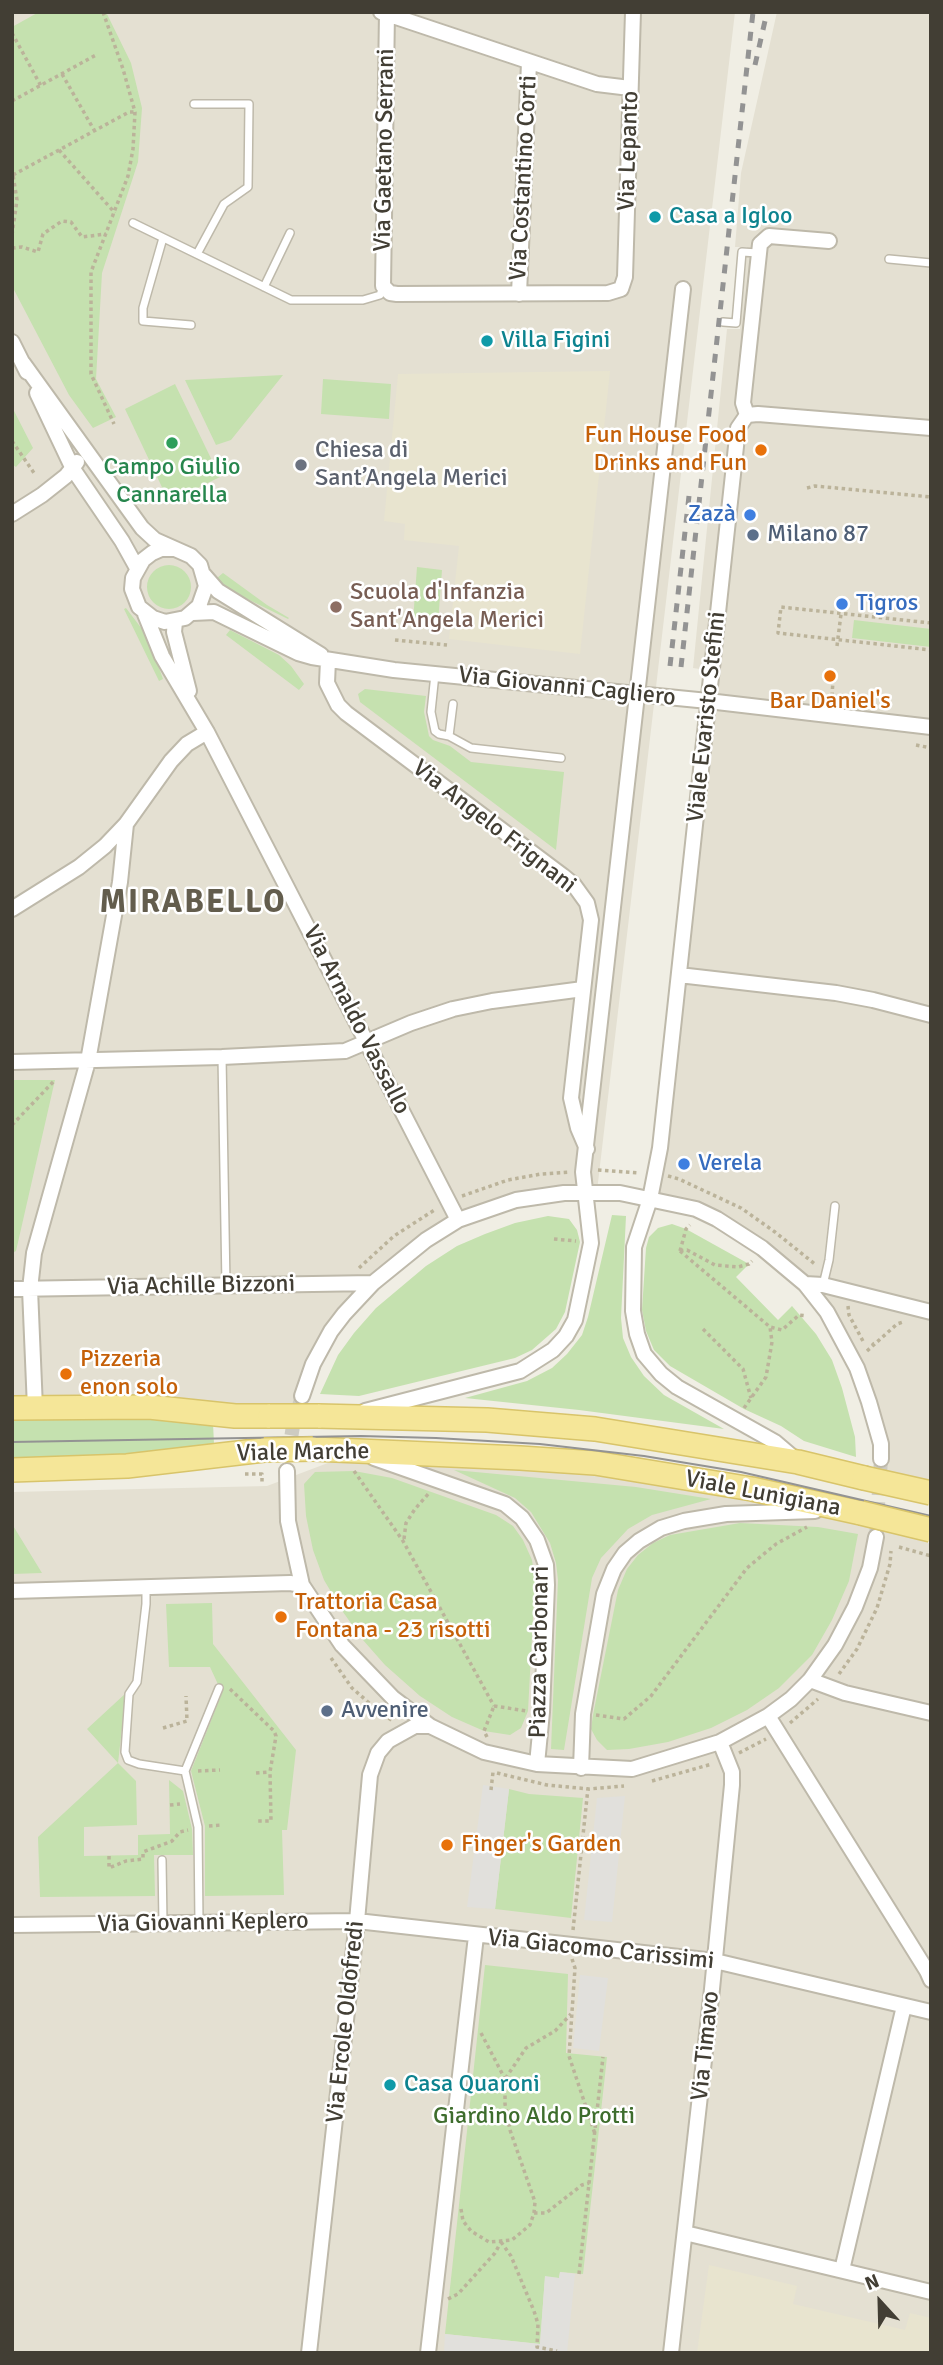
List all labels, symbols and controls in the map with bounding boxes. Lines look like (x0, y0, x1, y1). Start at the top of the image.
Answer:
street label: Via Gaetano Serrani (369, 48, 401, 252)
street label: Via Costantino Corti (504, 74, 544, 282)
street label: Via Lepanto (613, 90, 645, 212)
place label: Casa a Igloo (669, 203, 792, 231)
marker: Casa a Igloo (647, 209, 663, 225)
place label: Villa Figini (501, 327, 610, 355)
marker: Villa Figini (479, 333, 495, 349)
place label: Fun House Food Drinks and Fun (585, 422, 747, 478)
marker: Campo Giulio Cannarella (164, 435, 180, 451)
place label: Chiesa di Sant’Angela Merici (315, 437, 507, 493)
marker: Fun House Food Drinks and Fun (753, 442, 769, 458)
place label: Campo Giulio Cannarella (103, 454, 241, 510)
marker: Chiesa di Sant’Angela Merici (293, 457, 309, 473)
place label: Zazà (688, 501, 736, 529)
marker: Zazà (742, 507, 758, 523)
place label: Milano 87 (767, 521, 869, 549)
marker: Milano 87 (745, 527, 761, 543)
place label: Scuola d'Infanzia Sant'Angela Merici (350, 579, 544, 635)
place label: Tigros (856, 590, 918, 618)
marker: Tigros (834, 596, 850, 612)
marker: Scuola d'Infanzia Sant'Angela Merici (328, 599, 344, 615)
street label: Viale Evaristo Stefini (682, 610, 732, 824)
street label: Via Giovanni Cagliero (457, 661, 677, 713)
marker: Bar Daniel's (822, 668, 838, 684)
place label: Bar Daniel's (769, 688, 891, 716)
street label: Via Angelo Frignani (406, 754, 582, 900)
district label: MIRABELLO (101, 885, 285, 923)
street label: Via Arnaldo Vassallo (296, 921, 416, 1119)
place label: Verela (698, 1150, 762, 1178)
marker: Verela (676, 1156, 692, 1172)
street label: Via Achille Bizzoni (107, 1270, 295, 1302)
place label: Pizzeria enon solo (80, 1346, 178, 1402)
marker: Pizzeria enon solo (58, 1366, 74, 1382)
street label: Viale Marche (236, 1437, 370, 1469)
street label: Viale Lunigiana (683, 1465, 843, 1523)
street label: Piazza Carbonari (524, 1565, 556, 1739)
place label: Trattoria Casa Fontana - 23 risotti (295, 1589, 490, 1645)
marker: Trattoria Casa Fontana - 23 risotti (273, 1609, 289, 1625)
place label: Avvenire (341, 1697, 429, 1725)
marker: Avvenire (319, 1703, 335, 1719)
place label: Finger's Garden (461, 1831, 621, 1859)
marker: Finger's Garden (439, 1837, 455, 1853)
street label: Via Giovanni Keplero (97, 1907, 309, 1939)
street label: Via Ercole Oldofredi (321, 1919, 371, 2125)
street label: Via Giacomo Carissimi (486, 1924, 716, 1976)
street label: Via Timavo (686, 1990, 726, 2102)
place label: Casa Quaroni (404, 2071, 540, 2099)
marker: Casa Quaroni (382, 2077, 398, 2093)
park label: Giardino Aldo Protti (433, 2103, 635, 2131)
north arrow (845, 2267, 915, 2337)
text: N (862, 2269, 883, 2296)

